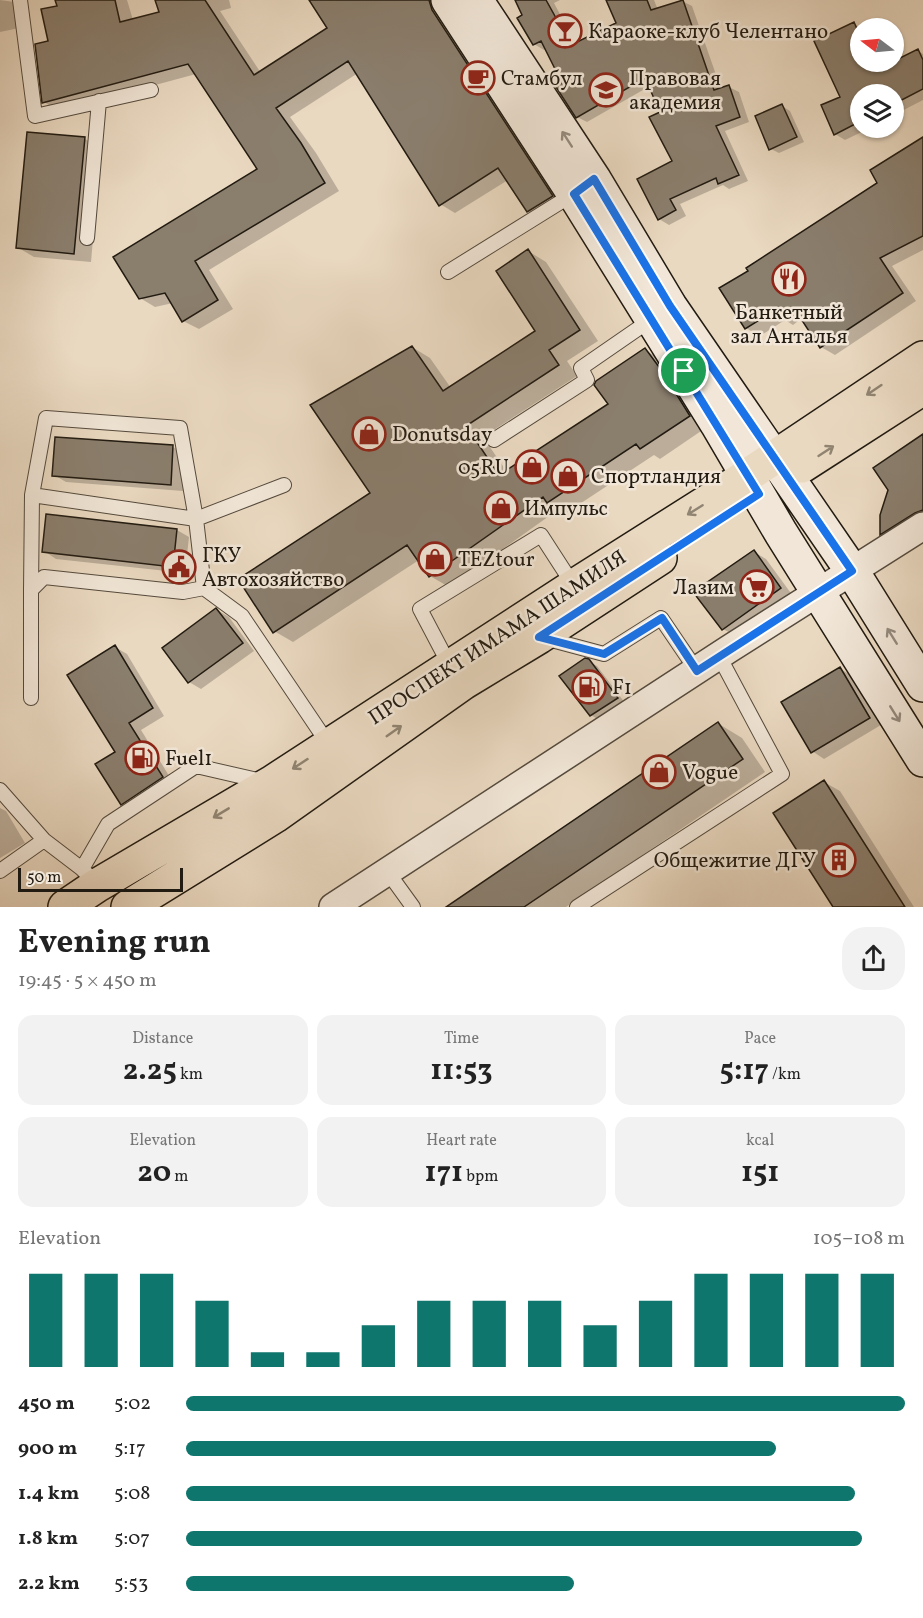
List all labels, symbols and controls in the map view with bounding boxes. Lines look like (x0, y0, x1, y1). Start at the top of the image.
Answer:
bar icon: Караоке-клуб Челентано (547, 13, 583, 49)
place label: Караоке-клуб Челентано (588, 18, 828, 47)
north arrow (850, 18, 904, 72)
map controls (850, 18, 904, 138)
cafe icon: Стамбул (460, 60, 496, 96)
place label: Стамбул (501, 65, 582, 94)
place label: Правовая академия (629, 65, 721, 118)
school or university icon: Правовая академия (588, 72, 624, 108)
button: layers (850, 84, 904, 138)
one-way arrow (561, 130, 574, 147)
restaurant icon: Банкетный зал Анталья (771, 261, 807, 297)
place label: Банкетный зал Анталья (731, 299, 847, 352)
pin (658, 345, 709, 396)
icon: arrive (667, 354, 700, 387)
one-way arrow (866, 384, 883, 397)
shop icon: Donutsday (351, 416, 387, 452)
place label: Donutsday (392, 421, 493, 450)
one-way arrow (817, 444, 834, 457)
shop icon: 05RU (514, 449, 550, 485)
place label: 05RU (458, 454, 509, 483)
shop icon: Спортландия (550, 458, 586, 494)
place label: Спортландия (591, 463, 721, 492)
shop icon: Импульс (483, 490, 519, 526)
place label: Импульс (524, 495, 608, 524)
one-way arrow (687, 505, 704, 517)
shop icon: TEZtour (417, 541, 453, 577)
place label: ГКУ Автохозяйство (202, 542, 344, 595)
street label: ПРОСПЕКТ ИМАМА ШАМИЛЯ (363, 544, 633, 733)
place label: TEZtour (458, 546, 535, 575)
public building icon: ГКУ Автохозяйство (161, 549, 197, 585)
supermarket icon: Лазим (739, 569, 775, 605)
place label: Лазим (673, 574, 734, 603)
one-way arrow (886, 628, 898, 645)
fuel station icon: F1 (571, 669, 607, 705)
place label: F1 (612, 674, 632, 703)
one-way arrow (888, 706, 901, 723)
one-way arrow (386, 725, 402, 737)
fuel station icon: Fuel1 (124, 740, 160, 776)
place label: Fuel1 (165, 745, 212, 774)
shop icon: Vogue (641, 754, 677, 790)
one-way arrow (292, 758, 309, 770)
place label: Vogue (682, 759, 738, 788)
one-way arrow (213, 807, 230, 819)
building icon: Общежитие ДГУ (821, 842, 857, 878)
place label: Общежитие ДГУ (654, 847, 816, 876)
scale bar (18, 865, 183, 893)
text: 50 m (27, 867, 61, 889)
text: Evening run (18, 921, 211, 967)
button: share (842, 927, 905, 990)
text: 19:45 · 5 × 450 m (18, 967, 157, 995)
text: Distance (132, 1028, 193, 1050)
text: Time (444, 1028, 479, 1050)
text: Pace (744, 1028, 776, 1050)
text: 2.25 (123, 1050, 177, 1092)
text: 11:53 (430, 1050, 493, 1092)
text: 5:17 (720, 1050, 769, 1092)
text: km (177, 1064, 203, 1086)
text: /km (769, 1064, 801, 1086)
text: Elevation (130, 1130, 196, 1152)
text: Heart rate (426, 1130, 497, 1152)
text: kcal (746, 1130, 774, 1152)
text: 20 (137, 1152, 171, 1194)
text: 171 (425, 1152, 463, 1194)
text: 151 (741, 1152, 779, 1194)
text: m (171, 1166, 188, 1188)
text: bpm (463, 1166, 498, 1188)
text: Elevation (18, 1225, 101, 1253)
text: 105–108 m (813, 1225, 905, 1253)
text: 450 m (18, 1390, 75, 1418)
text: 5:02 (114, 1390, 151, 1418)
text: 900 m (18, 1435, 77, 1463)
text: 5:17 (114, 1435, 146, 1463)
text: 1.4 km (18, 1480, 79, 1508)
text: 5:08 (114, 1480, 151, 1508)
text: 1.8 km (18, 1525, 78, 1553)
text: 5:07 (114, 1525, 150, 1553)
text: 2.2 km (18, 1570, 80, 1598)
text: 5:53 (114, 1570, 148, 1598)

